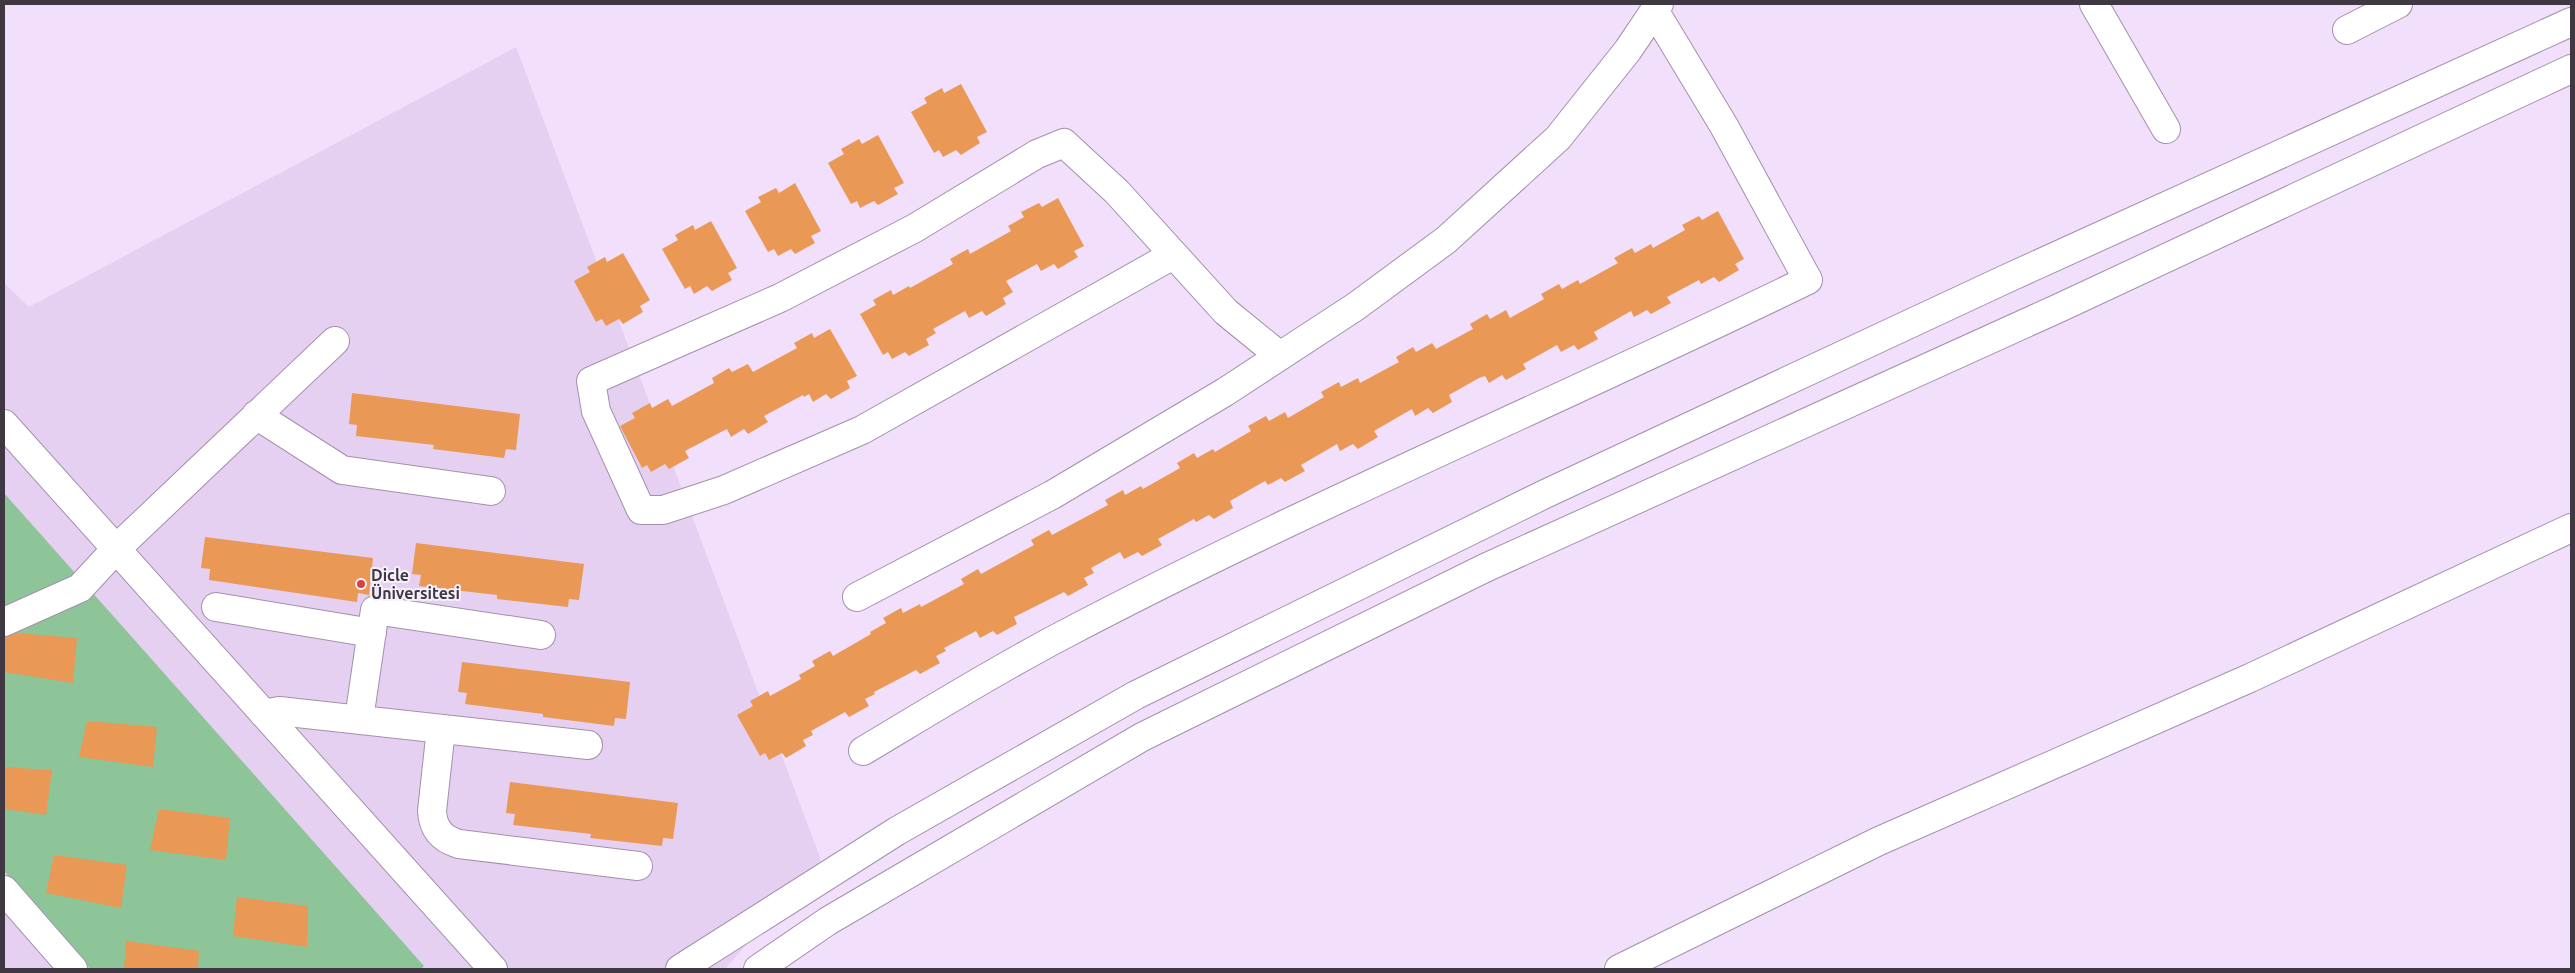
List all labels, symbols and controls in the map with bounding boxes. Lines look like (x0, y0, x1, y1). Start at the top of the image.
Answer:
place label: Dicle Üniversitesi (371, 566, 460, 602)
marker: Dicle Üniversitesi (355, 578, 367, 590)

